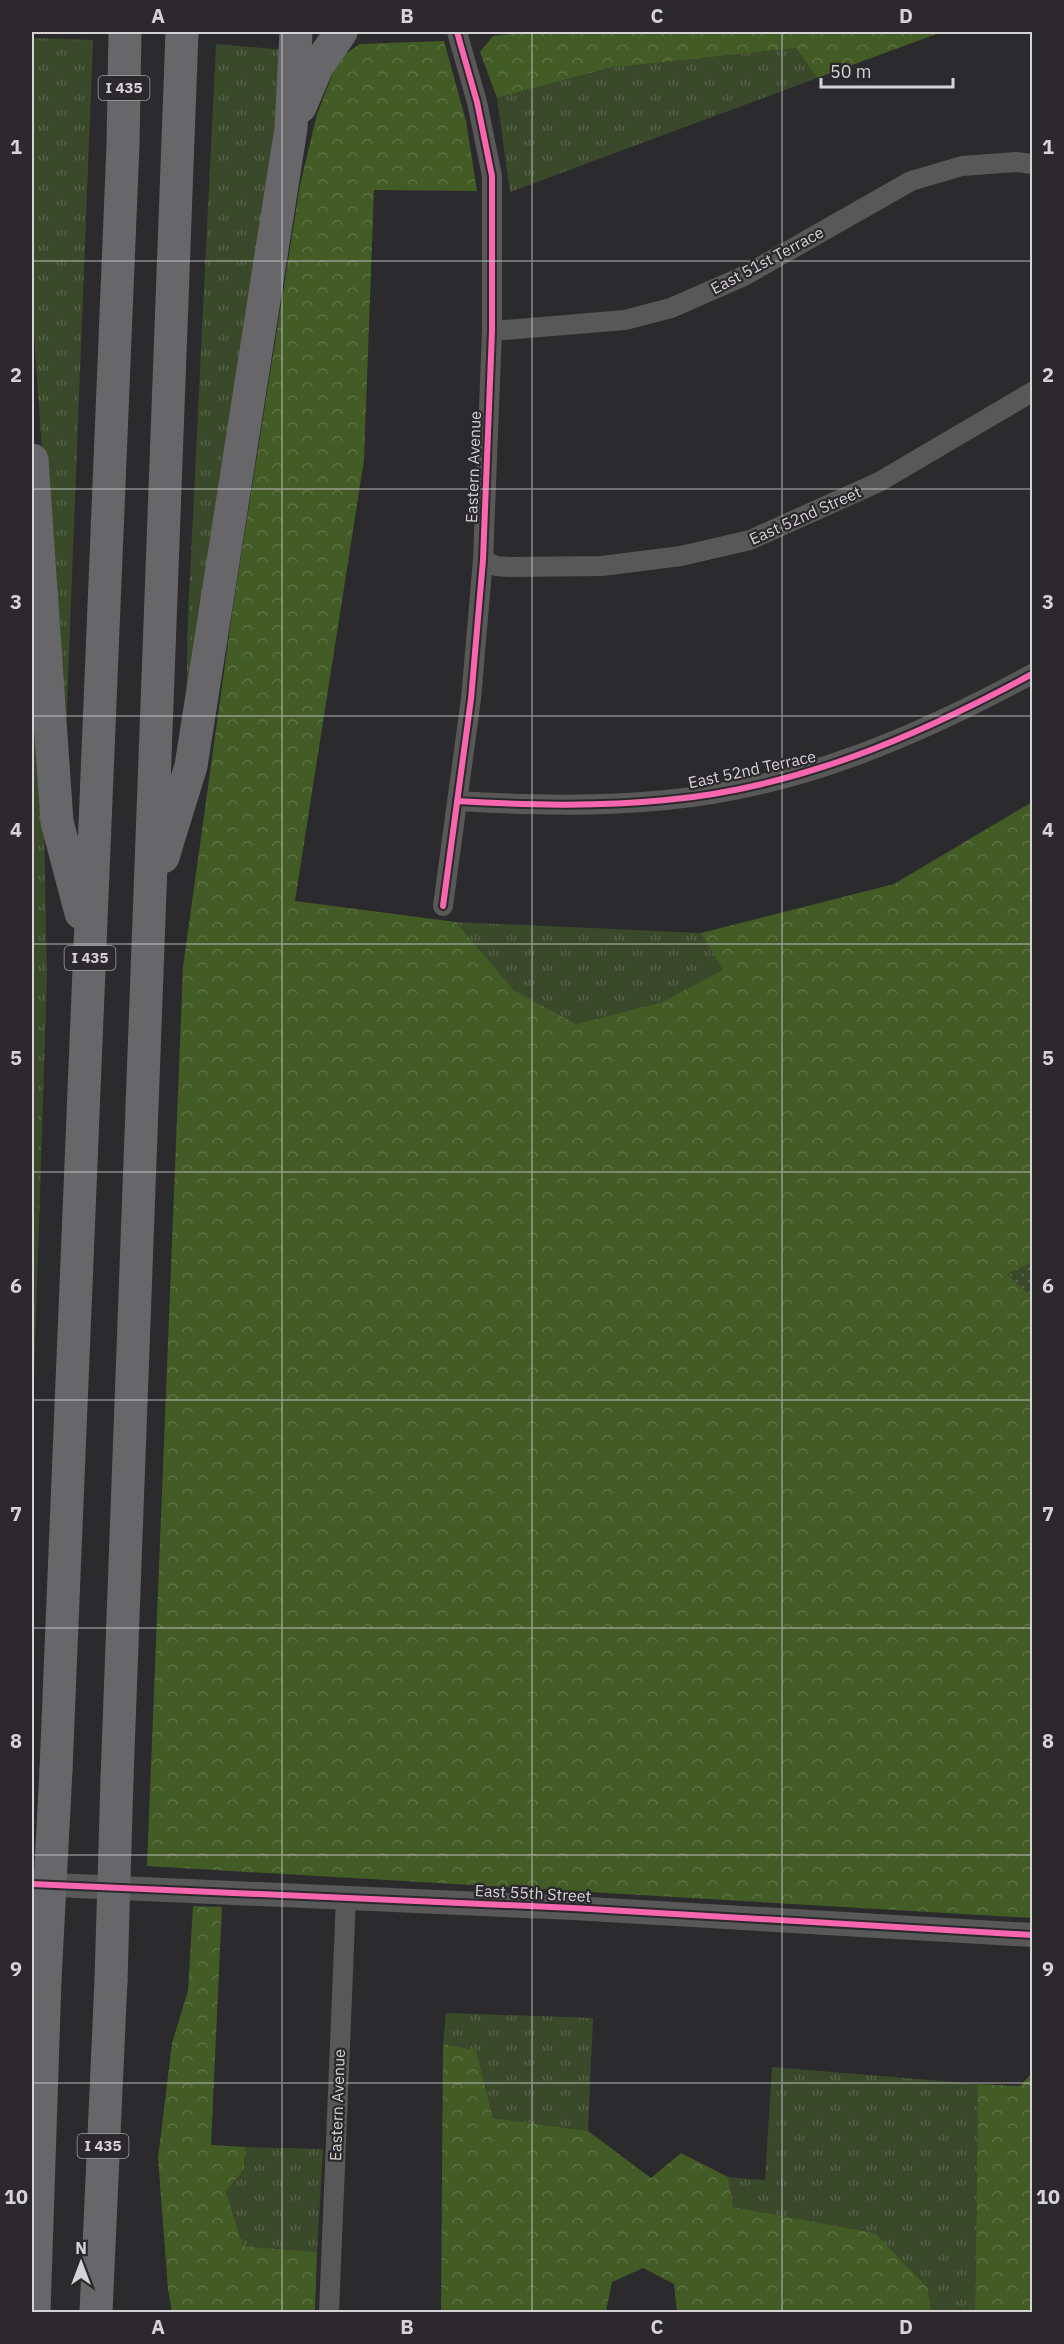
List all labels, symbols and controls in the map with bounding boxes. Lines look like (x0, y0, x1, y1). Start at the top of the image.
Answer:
text: A (151, 2, 165, 29)
text: B (400, 2, 414, 29)
text: C (650, 2, 664, 29)
text: D (899, 2, 913, 29)
scale bar (821, 51, 953, 89)
text: 50 m (830, 60, 872, 83)
road number: I 435 (98, 76, 150, 100)
text: 1 (10, 133, 22, 160)
text: 1 (1042, 133, 1054, 160)
street label: East 51st Terrace (707, 222, 827, 298)
text: 2 (10, 361, 22, 388)
text: 2 (1042, 361, 1054, 388)
street label: Eastern Avenue (461, 410, 485, 523)
street label: East 52nd Street (746, 481, 864, 549)
text: 3 (10, 588, 22, 615)
text: 3 (1042, 588, 1054, 615)
street label: East 52nd Terrace (686, 746, 818, 792)
text: 4 (10, 816, 22, 843)
text: 4 (1042, 816, 1054, 843)
road number: I 435 (64, 946, 116, 970)
text: 5 (10, 1044, 22, 1071)
text: 5 (1042, 1044, 1054, 1071)
text: 6 (10, 1272, 22, 1299)
text: 6 (1042, 1272, 1054, 1299)
text: 7 (10, 1500, 22, 1527)
text: 7 (1042, 1500, 1054, 1527)
text: 8 (10, 1727, 22, 1754)
text: 8 (1042, 1727, 1054, 1754)
street label: East 55th Street (474, 1880, 592, 1906)
text: 9 (10, 1955, 22, 1982)
text: 9 (1042, 1955, 1054, 1982)
street label: Eastern Avenue (325, 2048, 349, 2161)
road number: I 435 (78, 2134, 128, 2158)
text: 10 (4, 2183, 28, 2210)
text: 10 (1036, 2183, 1060, 2210)
north arrow (51, 2233, 111, 2293)
text: N (75, 2238, 87, 2258)
text: A (151, 2313, 165, 2340)
text: B (400, 2313, 414, 2340)
text: C (650, 2313, 664, 2340)
text: D (899, 2313, 913, 2340)

